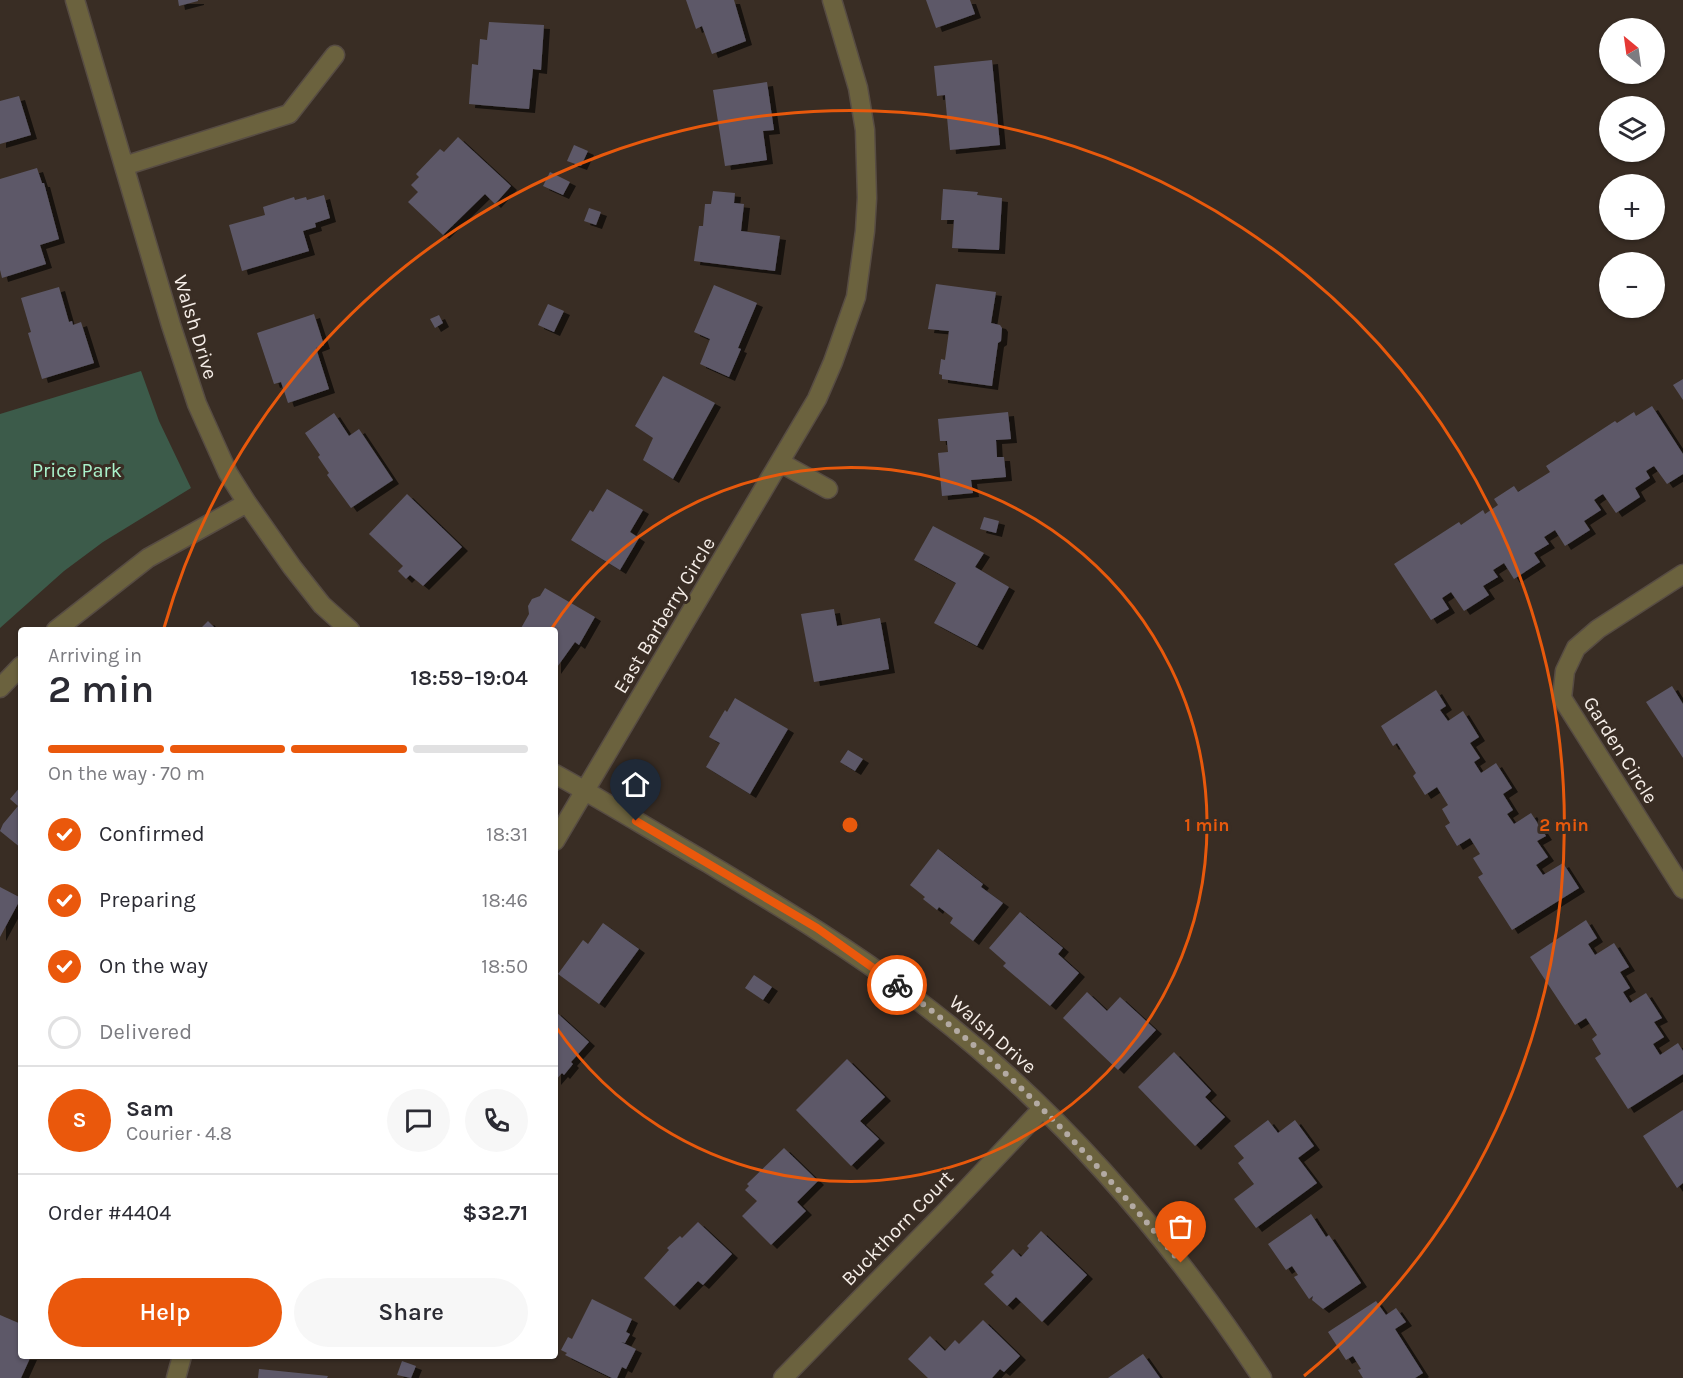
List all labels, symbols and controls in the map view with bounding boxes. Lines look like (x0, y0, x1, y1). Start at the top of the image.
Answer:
north arrow (1599, 18, 1665, 84)
map controls (1599, 18, 1665, 318)
button: layers (1599, 96, 1665, 162)
button: + (1599, 174, 1665, 240)
button: − (1599, 252, 1665, 318)
street label: Walsh Drive (169, 272, 222, 382)
park label: Price Park (32, 459, 122, 482)
street label: East Barberry Circle (609, 533, 720, 697)
text: Arriving in (48, 644, 142, 667)
text: 18:59–19:04 (410, 665, 528, 691)
text: 2 min (48, 666, 154, 712)
street label: Garden Circle (1579, 693, 1663, 808)
pin (610, 759, 661, 821)
text: On the way · 70 m (48, 762, 205, 785)
icon: home (619, 768, 652, 801)
text: 1 min (1184, 814, 1230, 836)
text: 2 min (1539, 814, 1589, 836)
centre of rings (840, 815, 860, 835)
icon: check (48, 818, 81, 851)
text: Confirmed (99, 821, 205, 847)
text: 18:31 (486, 823, 528, 846)
icon: check (48, 884, 81, 917)
text: Preparing (99, 887, 196, 913)
text: 18:46 (482, 889, 528, 912)
icon: check (48, 950, 81, 983)
text: On the way (99, 953, 208, 979)
text: 18:50 (481, 955, 528, 978)
courier (867, 955, 927, 1015)
icon: bike (881, 969, 914, 1002)
street label: Walsh Drive (944, 990, 1041, 1078)
text: Delivered (99, 1019, 192, 1045)
button: chat (387, 1089, 450, 1152)
button: phone (465, 1089, 528, 1152)
text: Sam (126, 1096, 174, 1122)
text: S (72, 1107, 87, 1133)
text: Courier · 4.8 (126, 1122, 232, 1145)
street label: Buckthorn Court (837, 1166, 958, 1291)
text: Order #4404 (48, 1200, 171, 1226)
text: $32.71 (462, 1200, 528, 1226)
pin (1155, 1201, 1206, 1263)
icon: bag (1164, 1210, 1197, 1243)
button: Help (48, 1278, 282, 1347)
button: Share (294, 1278, 528, 1347)

